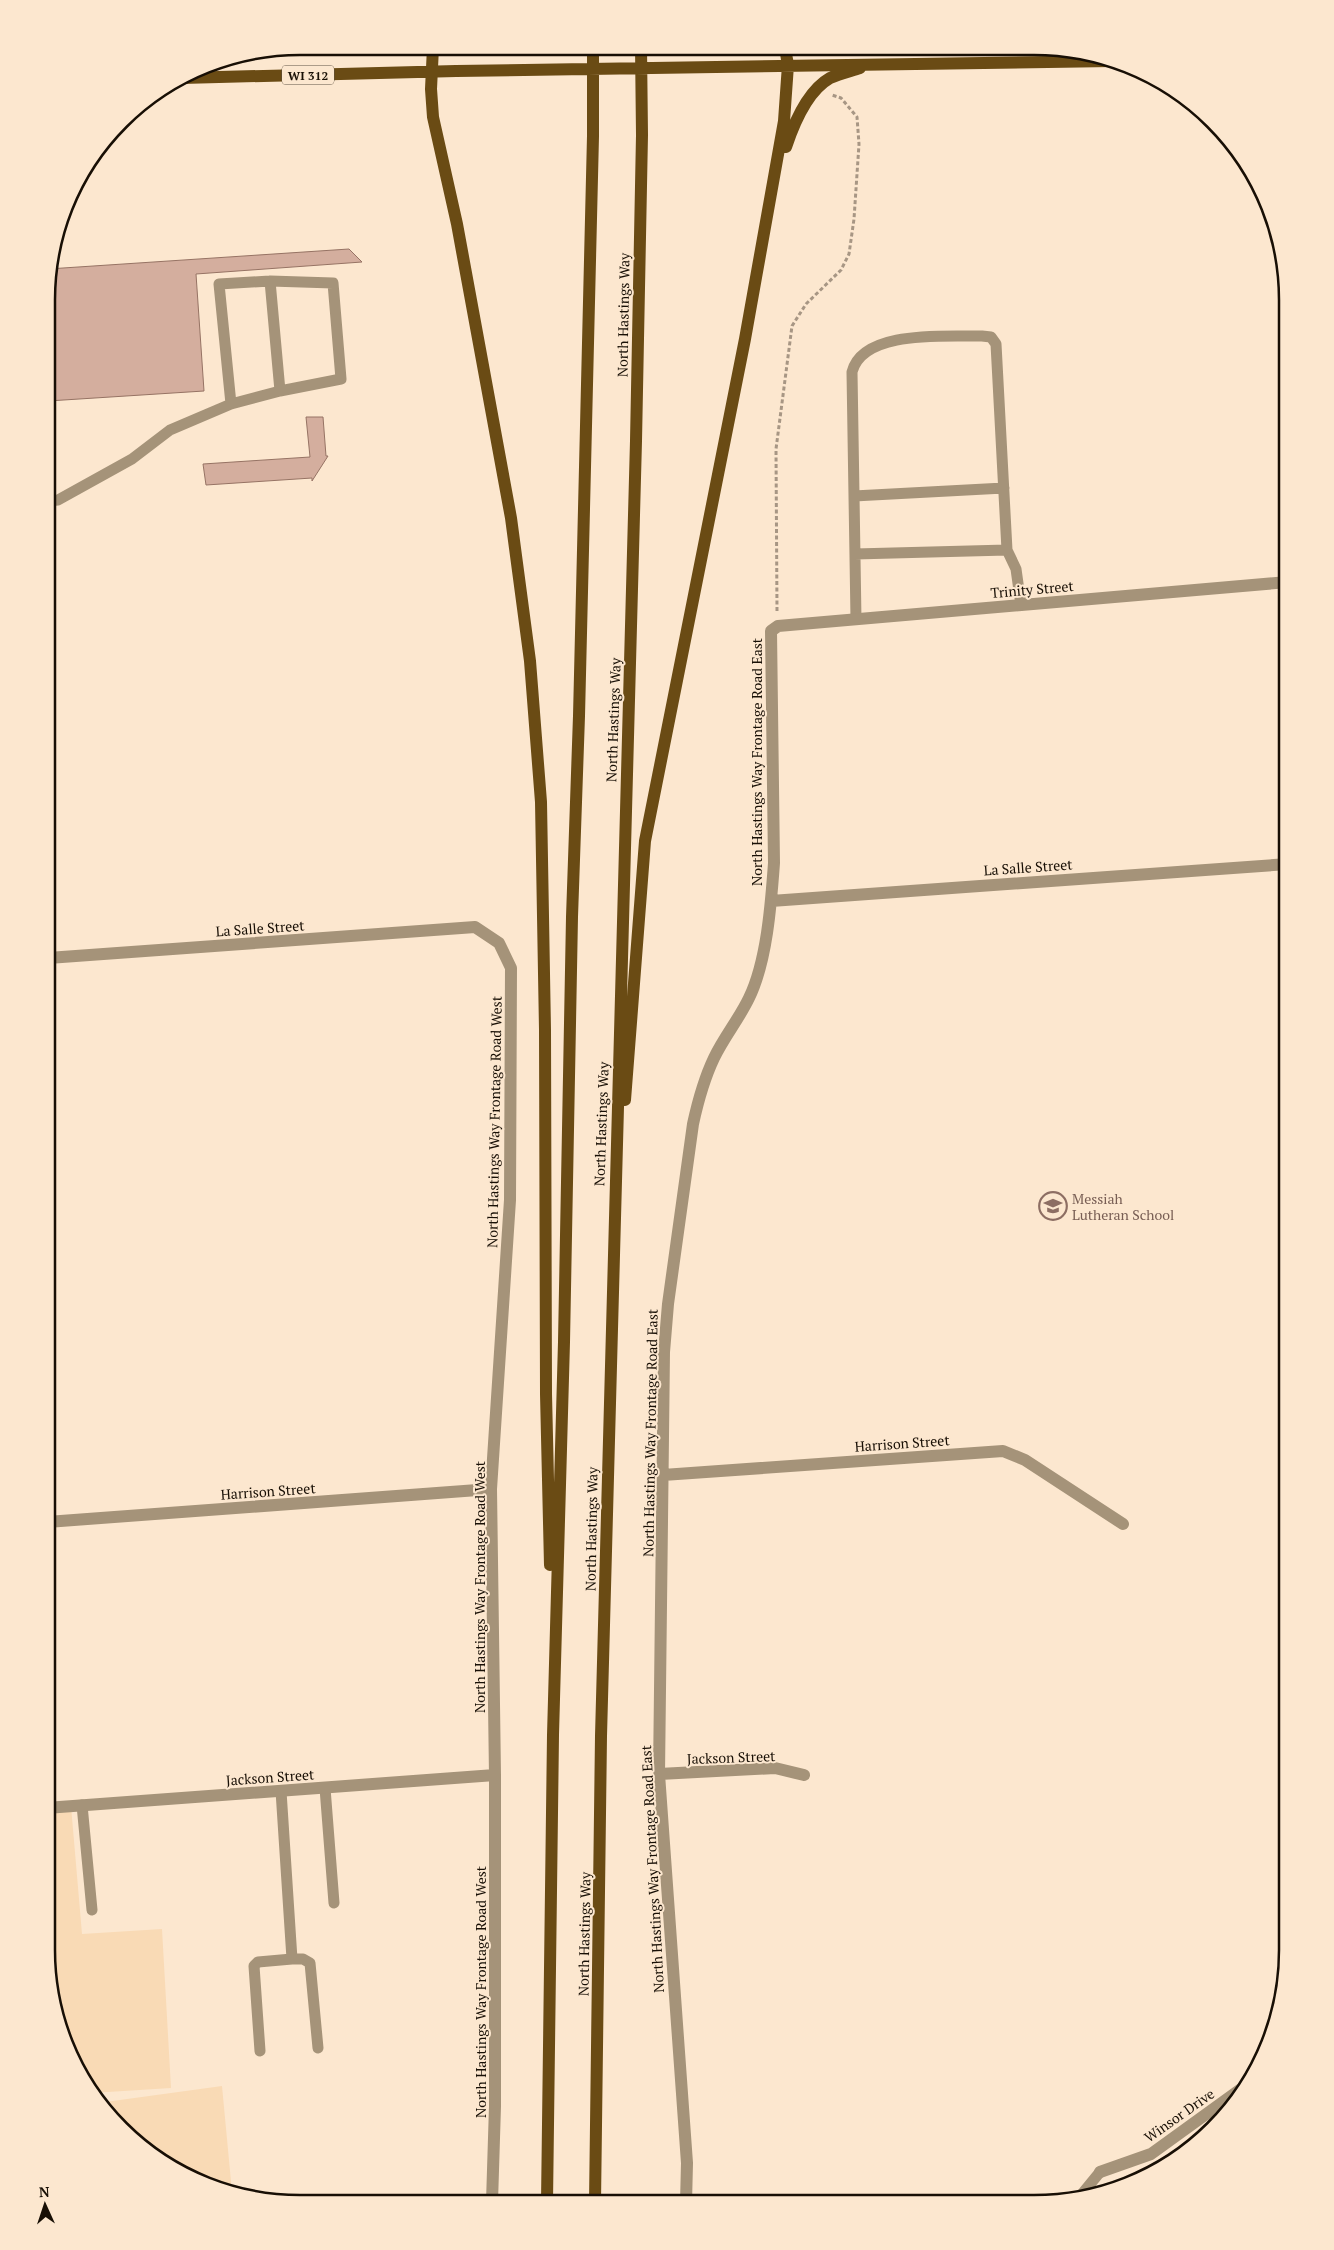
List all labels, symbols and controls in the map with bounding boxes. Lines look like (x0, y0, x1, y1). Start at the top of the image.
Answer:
road number: WI 312 (282, 66, 334, 84)
street label: North Hastings Way (612, 252, 634, 377)
street label: Trinity Street (990, 576, 1075, 602)
street label: North Hastings Way Frontage Road East (747, 637, 766, 886)
street label: North Hastings Way (601, 657, 625, 782)
street label: La Salle Street (983, 854, 1074, 880)
street label: La Salle Street (215, 915, 306, 941)
street label: North Hastings Way Frontage Road West (482, 995, 506, 1248)
street label: North Hastings Way (589, 1061, 613, 1186)
place label: Messiah Lutheran School (1072, 1189, 1174, 1224)
school or university icon: Messiah Lutheran School (1038, 1191, 1068, 1221)
street label: North Hastings Way Frontage Road East (638, 1308, 662, 1557)
street label: Harrison Street (854, 1430, 951, 1456)
street label: North Hastings Way Frontage Road West (470, 1460, 489, 1713)
street label: North Hastings Way (580, 1466, 602, 1591)
street label: Harrison Street (220, 1478, 317, 1504)
street label: North Hastings Way Frontage Road East (636, 1744, 668, 1993)
street label: Jackson Street (686, 1746, 776, 1768)
street label: Jackson Street (225, 1764, 316, 1790)
street label: North Hastings Way Frontage Road West (471, 1865, 490, 2118)
street label: North Hastings Way (573, 1871, 595, 1996)
street label: Winsor Drive (1140, 2084, 1218, 2146)
north arrow (20, 2180, 70, 2230)
text: N (38, 2182, 50, 2201)

